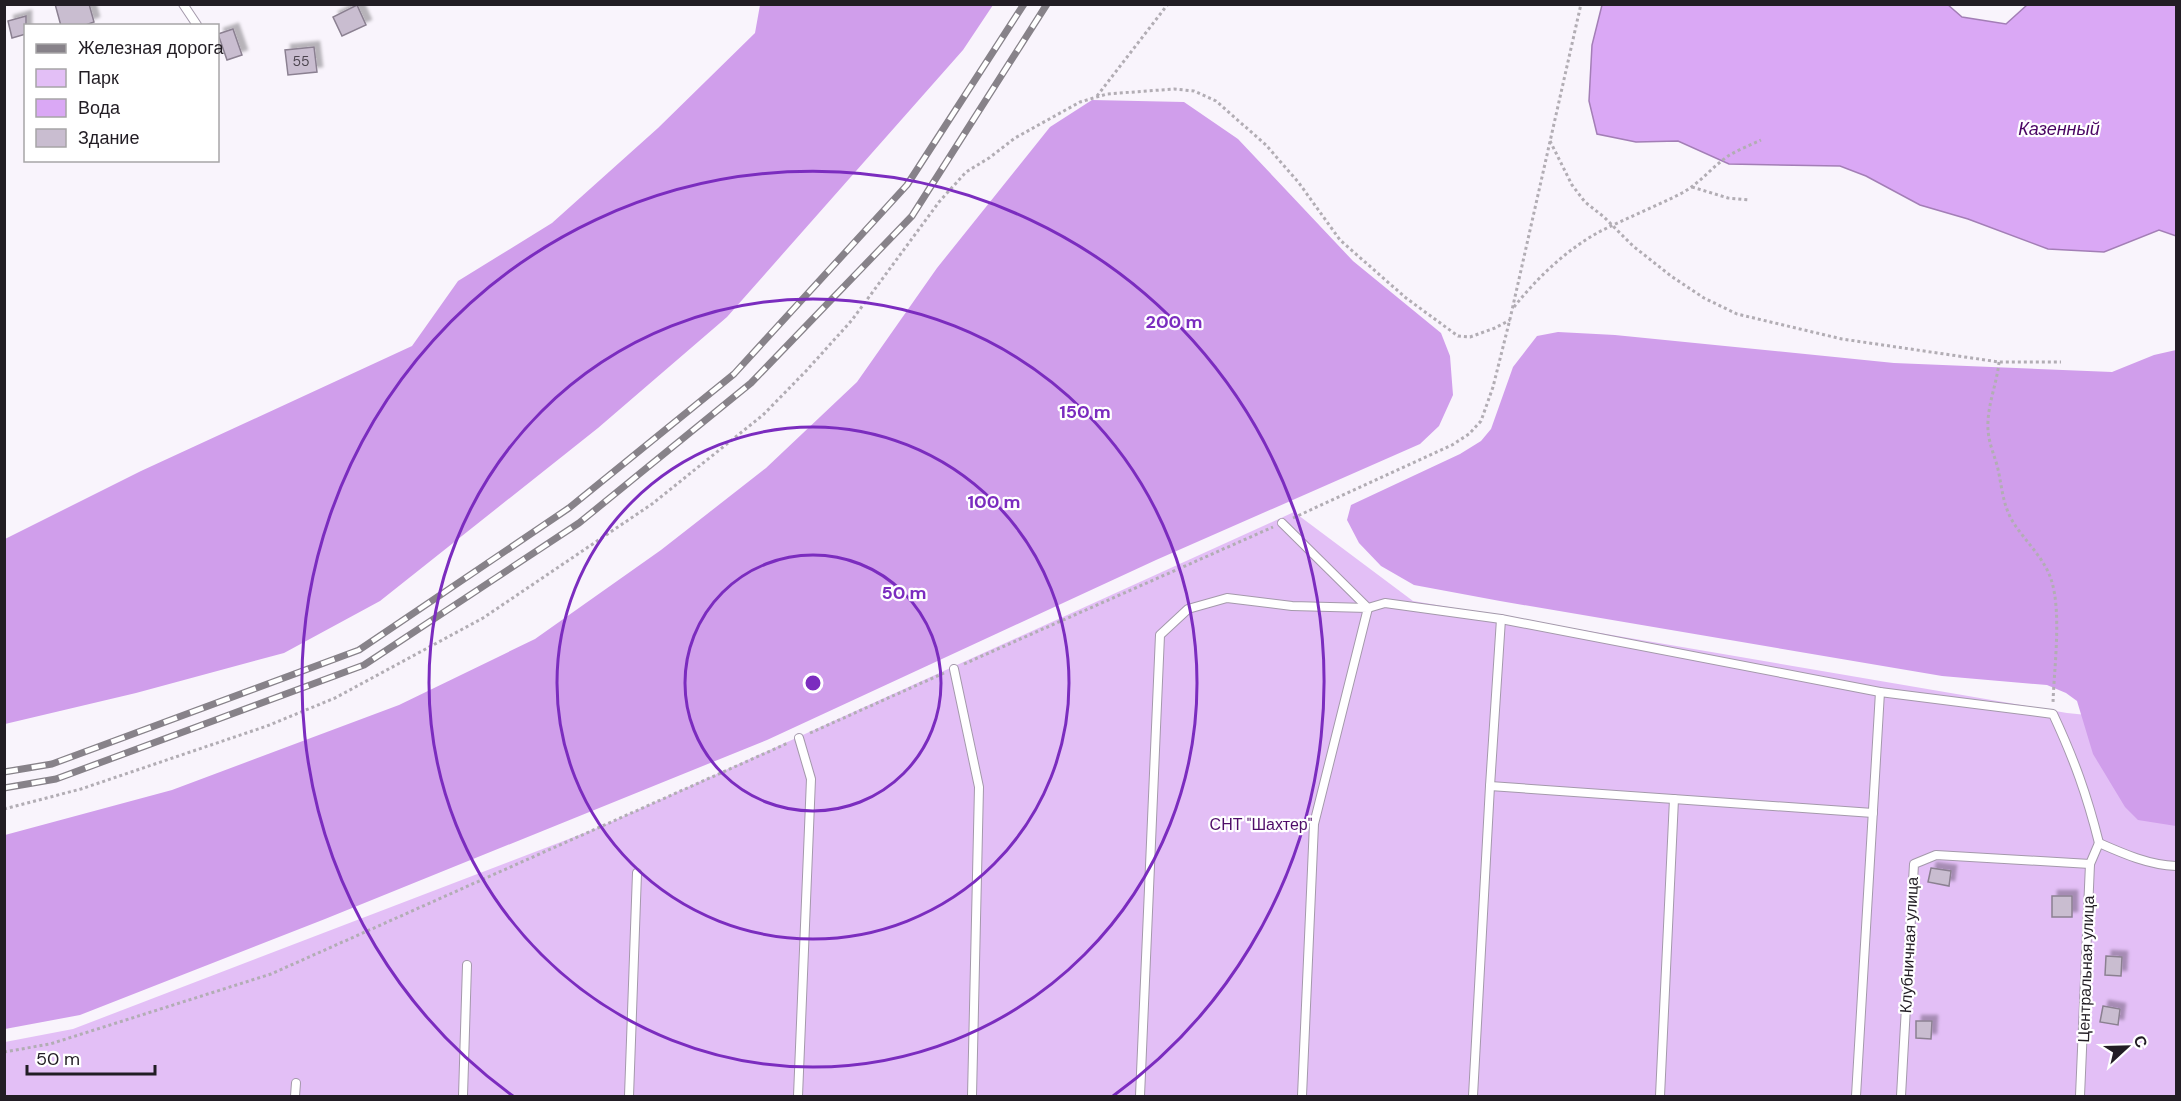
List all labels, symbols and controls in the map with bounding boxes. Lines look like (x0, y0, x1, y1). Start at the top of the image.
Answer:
legend (24, 24, 219, 162)
text: Железная дорога (78, 36, 224, 60)
house number: 55 (292, 52, 310, 70)
text: Парк (78, 66, 119, 90)
text: Вода (78, 96, 121, 120)
water label: Казенный (2018, 117, 2100, 141)
text: Здание (78, 126, 139, 150)
text: 200 m (1146, 310, 1202, 334)
text: 150 m (1059, 400, 1111, 424)
text: 100 m (967, 490, 1021, 514)
text: 50 m (881, 581, 927, 605)
centre of rings (803, 673, 823, 693)
park label: СНТ "Шахтер" (1210, 814, 1313, 835)
street label: Клубничная улица (1895, 876, 1923, 1014)
street label: Центральная улица (2073, 895, 2099, 1043)
north arrow (2097, 1017, 2157, 1077)
text: С (2129, 1032, 2153, 1051)
scale bar (27, 1038, 154, 1076)
text: 50 m (36, 1047, 80, 1071)

